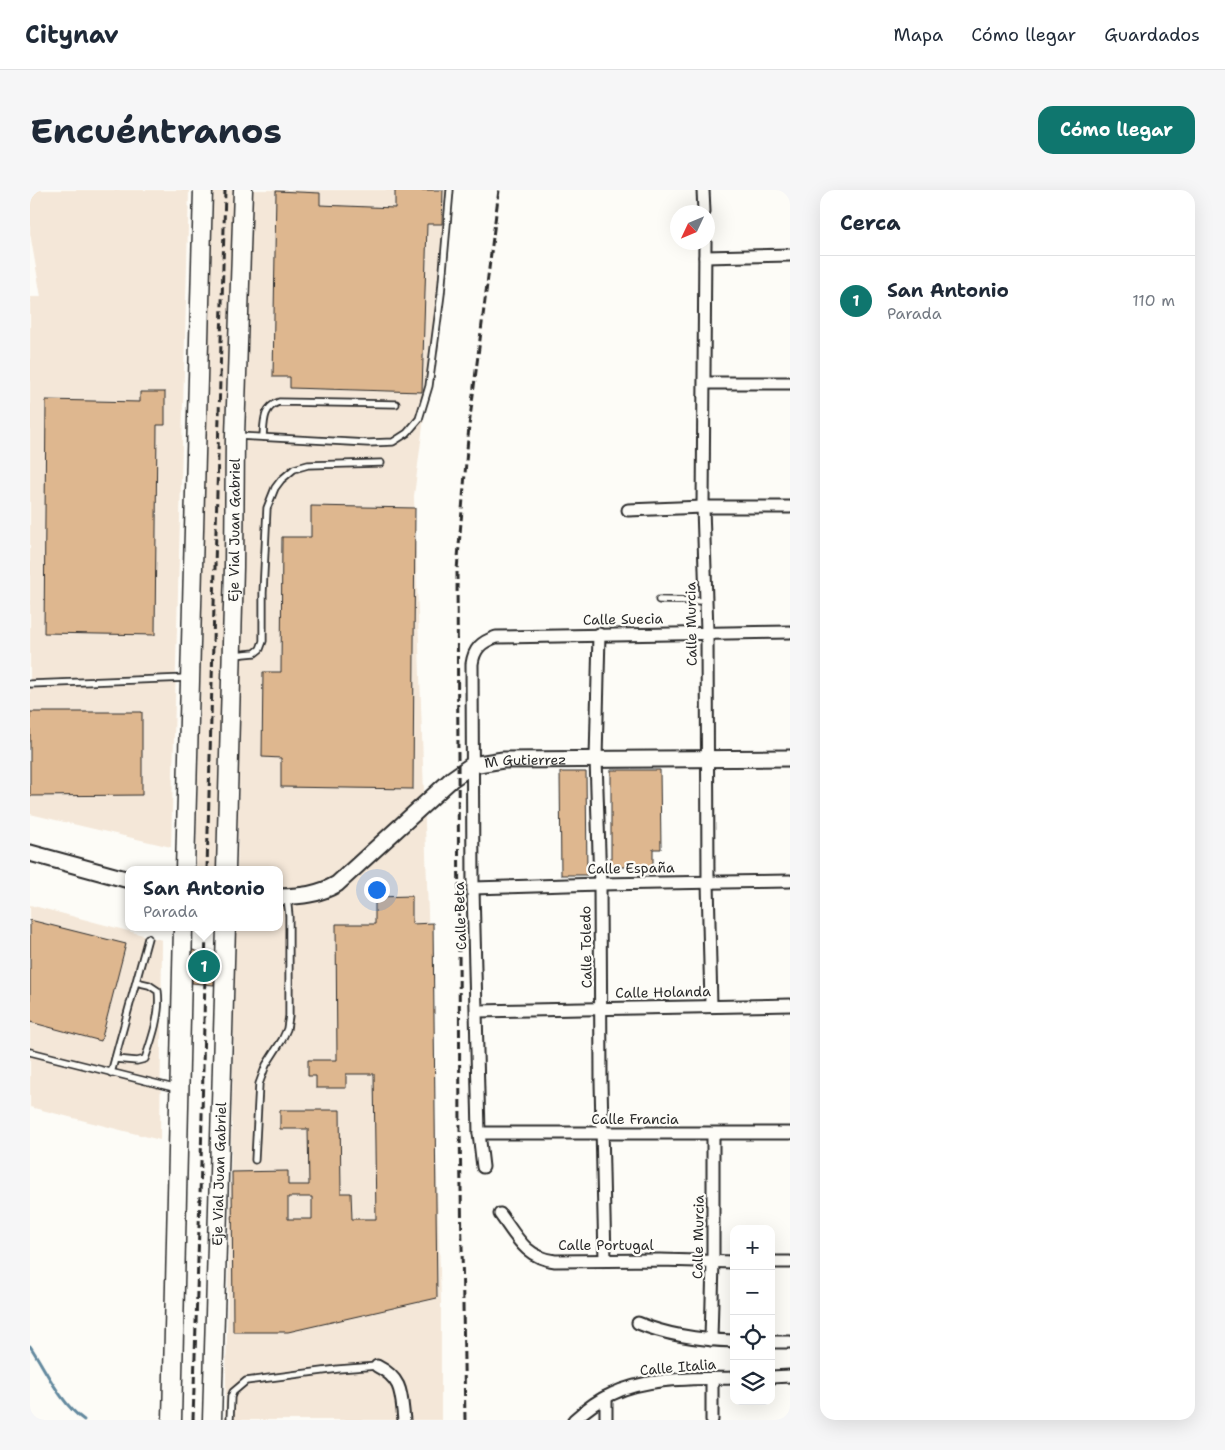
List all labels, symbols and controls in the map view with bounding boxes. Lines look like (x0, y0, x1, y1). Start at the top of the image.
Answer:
text: Citynav (25, 19, 119, 51)
text: Mapa (893, 23, 943, 47)
text: Cómo llegar (971, 23, 1076, 47)
text: Guardados (1104, 23, 1200, 47)
button: Cómo llegar (1038, 106, 1195, 154)
text: Encuéntranos (30, 107, 282, 154)
north arrow (670, 205, 715, 250)
text: Cerca (840, 209, 901, 237)
text: San Antonio (887, 278, 1009, 303)
text: 1 (852, 290, 860, 311)
text: 110 m (1132, 290, 1175, 311)
text: Parada (887, 303, 942, 324)
street label: Eje Vial Juan Gabriel (224, 457, 244, 602)
street label: Calle Murcia (681, 581, 701, 666)
street label: Calle Suecia (583, 609, 664, 629)
street label: M Gutierrez (483, 751, 567, 772)
street label: Calle España (587, 858, 675, 878)
popup (125, 866, 283, 931)
text: San Antonio (143, 876, 265, 901)
your location (364, 877, 390, 903)
street label: Calle Beta (450, 881, 470, 950)
text: Parada (143, 901, 198, 922)
street label: Calle Toledo (576, 906, 596, 988)
pin: 1 (188, 947, 220, 985)
street label: Calle Holanda (615, 982, 711, 1002)
street label: Eje Vial Juan Gabriel (208, 1101, 230, 1246)
street label: Calle Francia (591, 1110, 679, 1128)
street label: Calle Murcia (688, 1194, 708, 1279)
map controls (730, 1225, 775, 1405)
button: + (730, 1225, 775, 1270)
street label: Calle Portugal (558, 1236, 655, 1254)
button: − (730, 1270, 775, 1315)
button: locate (730, 1315, 775, 1360)
street label: Calle Italia (639, 1355, 717, 1379)
button: layers (730, 1360, 775, 1405)

